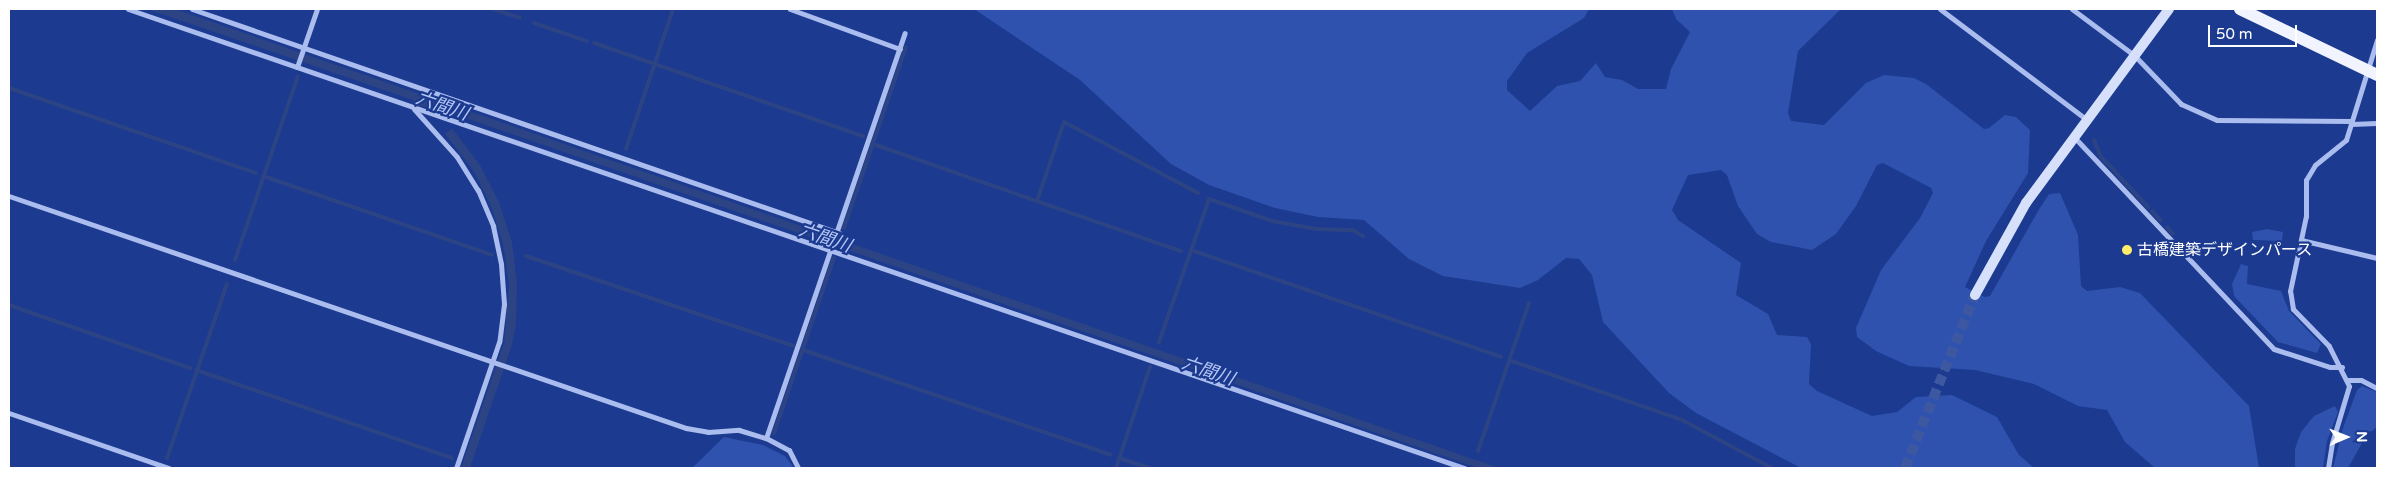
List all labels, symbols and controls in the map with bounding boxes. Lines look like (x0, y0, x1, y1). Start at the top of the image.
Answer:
scale bar (2211, 15, 2300, 47)
text: 50 m (2216, 25, 2253, 43)
water label: 六間川 (413, 87, 471, 125)
water label: 六間川 (796, 219, 854, 257)
place label: 古橋建築デザインパース (2137, 240, 2313, 260)
marker: 古橋建築デザインパース (2121, 244, 2133, 256)
water label: 六間川 (1179, 352, 1237, 390)
north arrow (2321, 412, 2371, 462)
text: N (2353, 431, 2370, 443)

